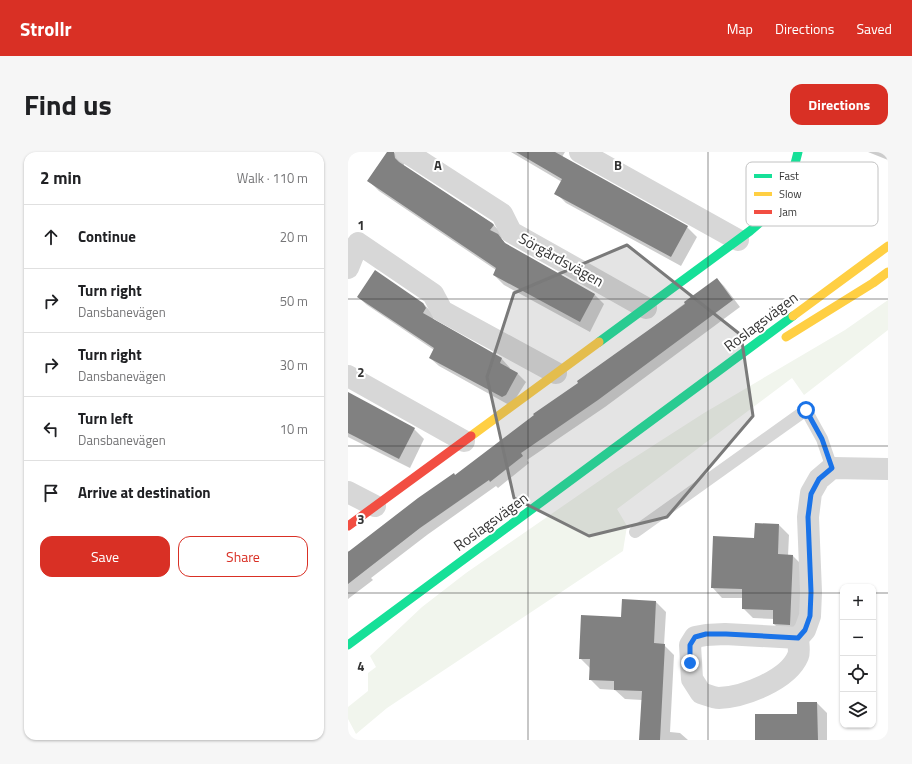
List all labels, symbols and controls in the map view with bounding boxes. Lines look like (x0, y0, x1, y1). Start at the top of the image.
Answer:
text: Strollr (20, 14, 72, 43)
text: Map (727, 18, 753, 39)
text: Directions (775, 18, 834, 39)
text: Saved (856, 18, 892, 39)
text: Find us (24, 83, 112, 126)
button: Directions (790, 84, 888, 125)
text: A (434, 155, 442, 175)
text: B (614, 155, 622, 175)
legend (746, 162, 878, 226)
text: 2 min (40, 165, 81, 191)
text: Walk · 110 m (237, 168, 308, 188)
text: Fast (779, 168, 799, 184)
text: Slow (779, 186, 802, 202)
text: Jam (779, 204, 797, 220)
text: 1 (357, 215, 365, 235)
text: Continue (78, 225, 136, 248)
icon: ahead (40, 226, 62, 248)
text: 20 m (280, 227, 308, 247)
street label: Sörgårdsvägen (515, 227, 608, 292)
text: Turn right (78, 279, 142, 302)
street label: Roslagsvägen (719, 286, 803, 357)
icon: right (40, 290, 62, 312)
text: 50 m (280, 291, 308, 311)
text: Dansbanevägen (78, 302, 166, 322)
text: Turn right (78, 343, 142, 366)
icon: right (40, 354, 62, 376)
text: 30 m (280, 355, 308, 375)
text: 2 (357, 362, 365, 382)
text: Dansbanevägen (78, 366, 166, 386)
route start (797, 401, 815, 419)
text: Turn left (78, 407, 133, 430)
icon: left (40, 418, 62, 440)
text: 10 m (280, 419, 308, 439)
text: Dansbanevägen (78, 430, 166, 450)
text: Arrive at destination (78, 481, 211, 504)
icon: arrive (40, 482, 62, 504)
street label: Roslagsvägen (449, 487, 533, 557)
text: 3 (357, 509, 365, 529)
button: Save (40, 536, 170, 577)
button: Share (178, 536, 308, 577)
map controls (840, 584, 876, 728)
button: + (840, 584, 876, 620)
button: − (840, 620, 876, 656)
route end (681, 654, 699, 672)
text: 4 (357, 656, 365, 676)
button: locate (840, 656, 876, 692)
button: layers (840, 692, 876, 728)

